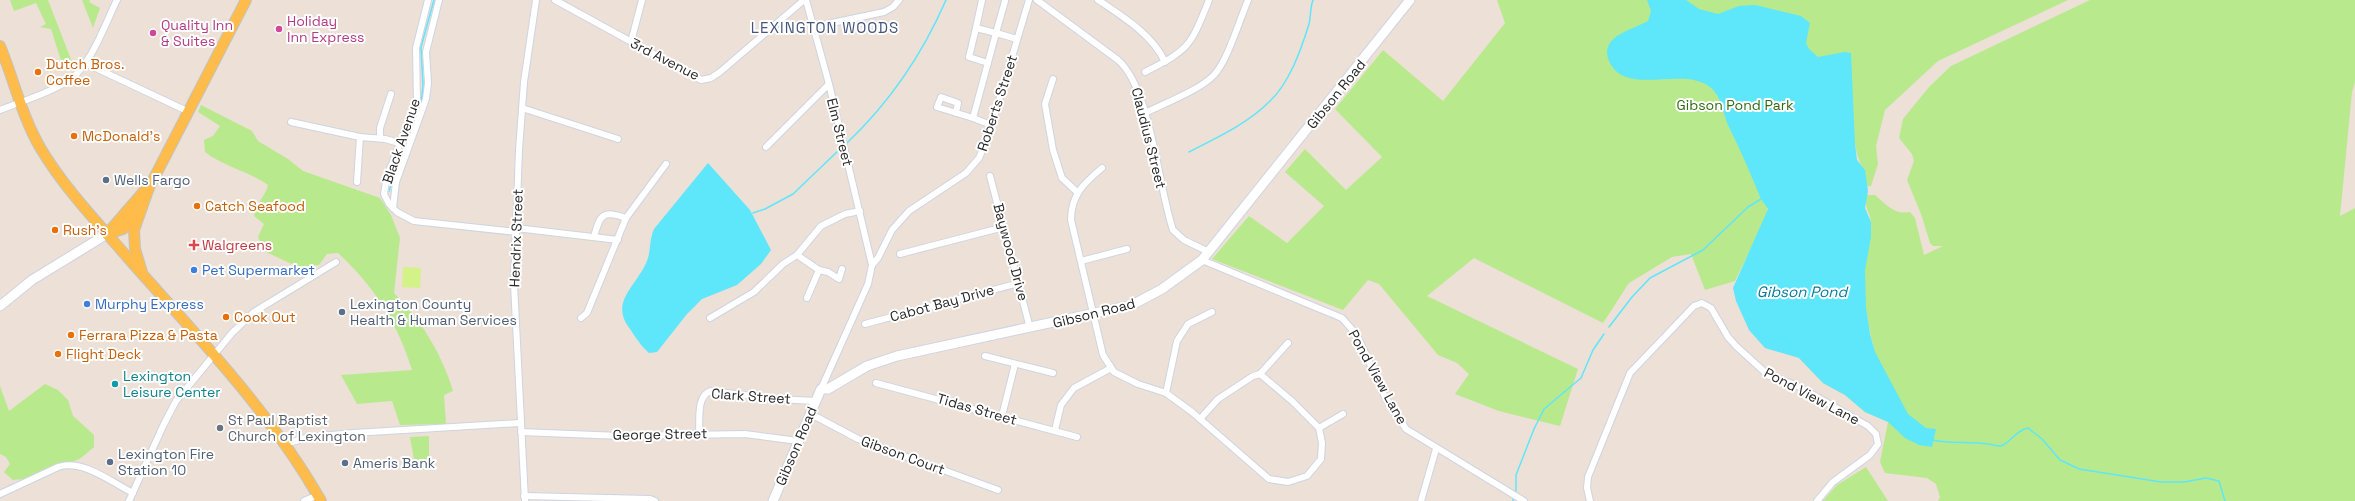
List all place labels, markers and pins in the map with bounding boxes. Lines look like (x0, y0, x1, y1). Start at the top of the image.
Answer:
place label: Holiday Inn Express (287, 12, 364, 46)
place label: Quality Inn & Suites (161, 16, 233, 50)
marker: Holiday Inn Express (274, 24, 284, 34)
marker: Quality Inn & Suites (148, 28, 158, 38)
place label: Dutch Bros. Coffee (46, 55, 124, 89)
marker: Dutch Bros. Coffee (33, 67, 43, 77)
place label: McDonald's (82, 127, 160, 145)
marker: McDonald's (69, 131, 79, 141)
place label: Wells Fargo (114, 171, 190, 189)
marker: Wells Fargo (101, 175, 111, 185)
place label: Catch Seafood (205, 197, 305, 215)
marker: Catch Seafood (192, 201, 202, 211)
place label: Rush's (63, 221, 107, 239)
marker: Rush's (50, 225, 60, 235)
place label: Walgreens (202, 236, 272, 254)
marker: Walgreens (189, 240, 199, 250)
place label: Pet Supermarket (202, 261, 315, 279)
marker: Pet Supermarket (189, 265, 199, 275)
place label: Murphy Express (95, 295, 204, 313)
place label: Lexington County Health & Human Services (350, 295, 517, 329)
marker: Murphy Express (82, 299, 92, 309)
marker: Lexington County Health & Human Services (337, 307, 347, 317)
place label: Cook Out (234, 308, 296, 326)
marker: Cook Out (221, 312, 231, 322)
place label: Ferrara Pizza & Pasta (79, 326, 218, 344)
marker: Ferrara Pizza & Pasta (66, 330, 76, 340)
place label: Flight Deck (66, 345, 142, 363)
marker: Flight Deck (53, 349, 63, 359)
place label: Lexington Leisure Center (123, 367, 221, 401)
marker: Lexington Leisure Center (110, 379, 120, 389)
place label: St Paul Baptist Church of Lexington (228, 411, 366, 445)
marker: St Paul Baptist Church of Lexington (215, 423, 225, 433)
place label: Lexington Fire Station 10 (118, 445, 214, 479)
place label: Ameris Bank (353, 454, 436, 472)
marker: Lexington Fire Station 10 (105, 457, 115, 467)
marker: Ameris Bank (340, 458, 350, 468)

